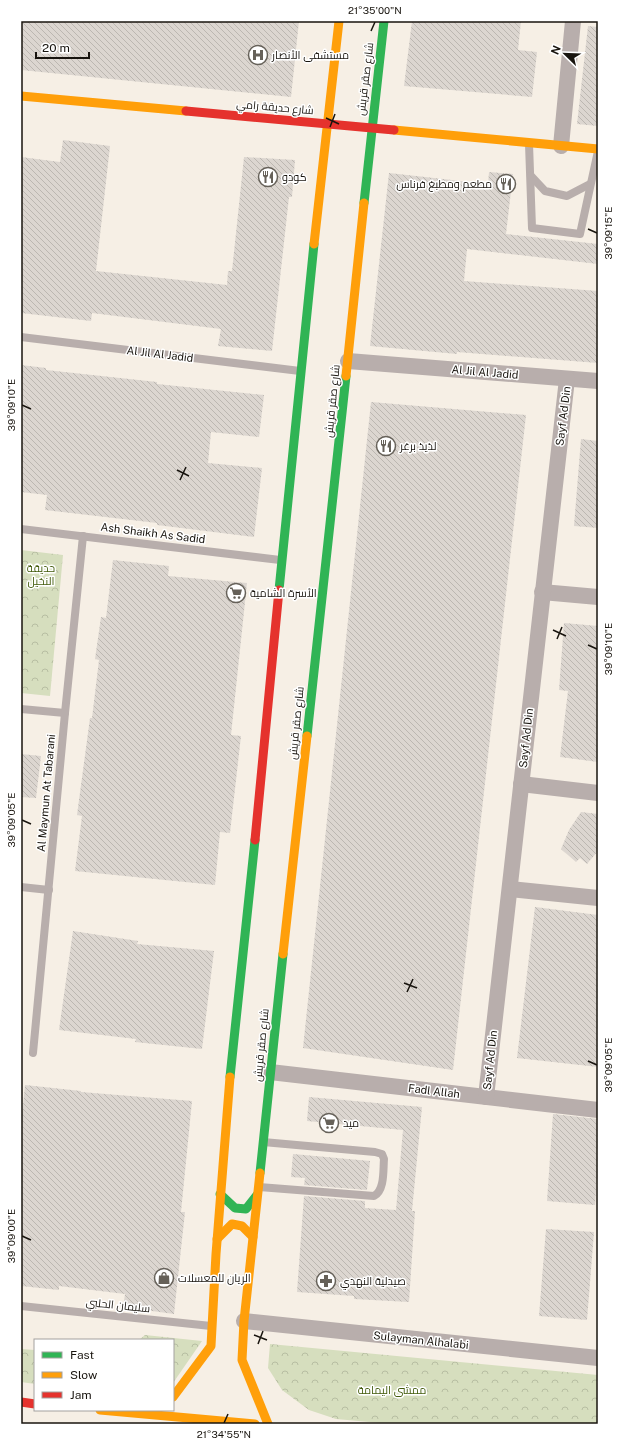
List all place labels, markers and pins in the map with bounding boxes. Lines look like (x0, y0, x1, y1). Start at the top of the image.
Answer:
hospital icon: مستشفى الأنصار (247, 44, 269, 66)
place label: مستشفى الأنصار (271, 49, 349, 62)
restaurant icon: كودو (257, 166, 279, 188)
place label: كودو (282, 171, 307, 184)
restaurant icon: مطعم ومطبغ فرناس (495, 173, 517, 195)
place label: مطعم ومطبغ فرناس (396, 178, 492, 192)
restaurant icon: لذيذ برغر (375, 435, 397, 457)
place label: لذيذ برغر (399, 440, 436, 453)
supermarket icon: الأسرة الشامية (225, 582, 247, 604)
place label: الأسرة الشامية (250, 587, 317, 600)
supermarket icon: ميد (318, 1112, 340, 1134)
place label: ميد (343, 1117, 359, 1129)
shop icon: الريان للمعسلات (153, 1267, 175, 1289)
pharmacy icon: صيدلية النهدي (315, 1270, 337, 1292)
place label: الريان للمعسلات (178, 1272, 251, 1285)
place label: صيدلية النهدي (340, 1275, 406, 1290)

